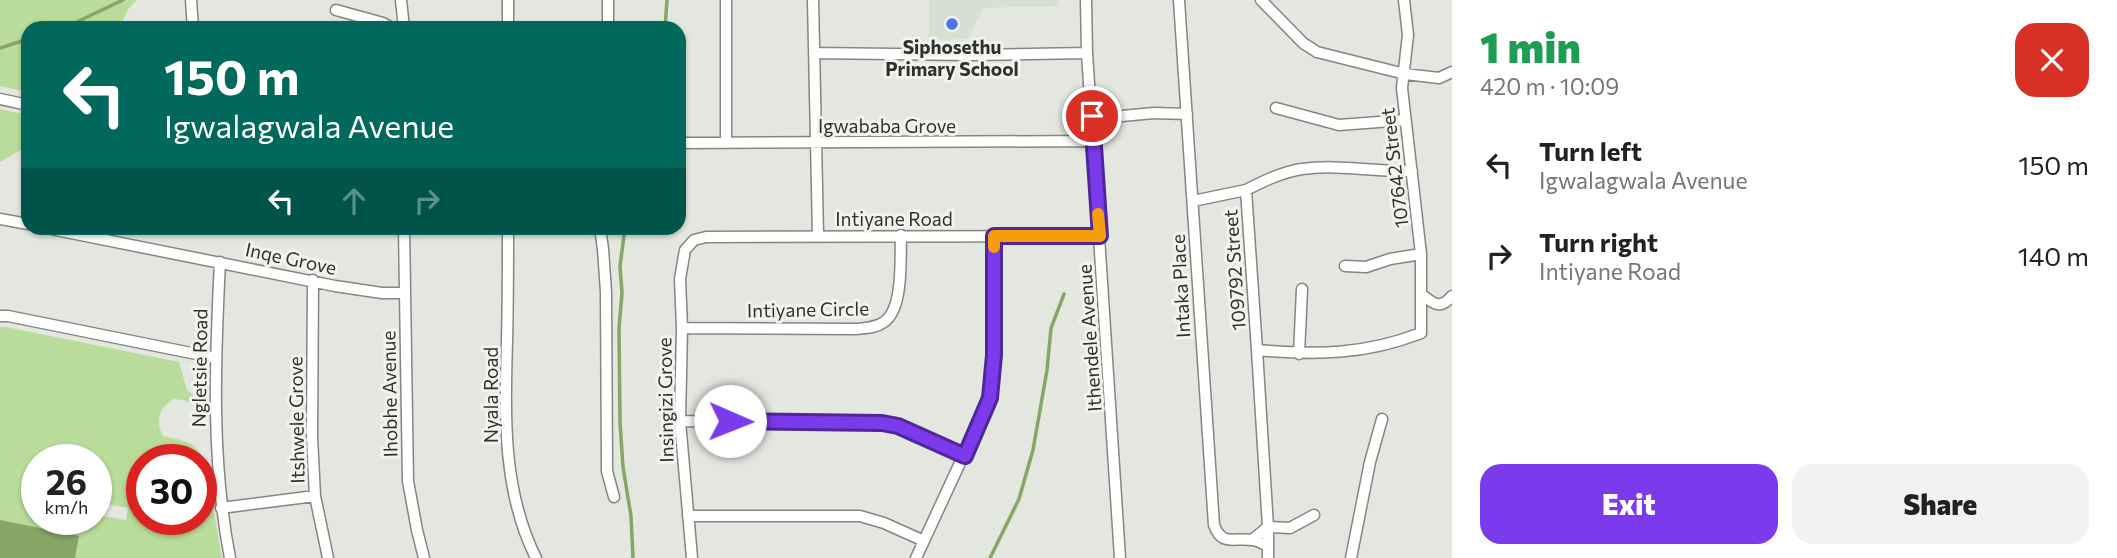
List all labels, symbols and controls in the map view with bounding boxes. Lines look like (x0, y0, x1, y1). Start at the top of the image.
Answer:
marker: Siphosethu Primary School (944, 16, 960, 32)
text: 1 min (1480, 20, 1581, 72)
button: close (2015, 23, 2089, 97)
place label: Siphosethu Primary School (885, 35, 1019, 80)
text: 150 m (164, 45, 299, 105)
icon: left (49, 49, 140, 140)
text: 420 m · 10:09 (1480, 72, 1619, 100)
pin (1062, 86, 1122, 146)
icon: arrive (1073, 97, 1111, 135)
text: Igwalagwala Avenue (164, 105, 454, 145)
street label: 107642 Street (1375, 106, 1413, 229)
street label: Igwababa Grove (818, 114, 956, 137)
text: Turn left (1539, 135, 1642, 166)
icon: left (1480, 146, 1518, 184)
text: 150 m (2018, 149, 2089, 180)
text: Igwalagwala Avenue (1539, 166, 1748, 194)
icon: left (262, 182, 300, 220)
icon: ahead (335, 182, 373, 220)
icon: right (408, 182, 446, 220)
street label: Intiyane Road (835, 207, 953, 230)
street label: 109792 Street (1218, 208, 1250, 331)
text: Turn right (1539, 226, 1658, 257)
street label: Intaka Place (1166, 234, 1194, 338)
street label: Inqe Grove (243, 237, 339, 279)
icon: right (1480, 237, 1518, 275)
text: 140 m (2018, 240, 2089, 271)
text: Intiyane Road (1539, 257, 1681, 285)
street label: Ithendele Avenue (1072, 264, 1106, 412)
street label: Intiyane Circle (747, 296, 869, 322)
street label: Ngletsie Road (186, 308, 212, 428)
street label: Ihobhe Avenue (376, 330, 402, 458)
street label: Insingizi Grove (652, 337, 678, 463)
street label: Nyala Road (479, 347, 502, 443)
street label: Itshwele Grove (283, 356, 309, 484)
position arrow (693, 384, 767, 458)
speed limit sign: 30 (126, 444, 217, 535)
text: 26 (46, 459, 87, 502)
button: Exit (1480, 464, 1778, 544)
button: Share (1792, 464, 2089, 544)
text: km/h (45, 496, 88, 518)

